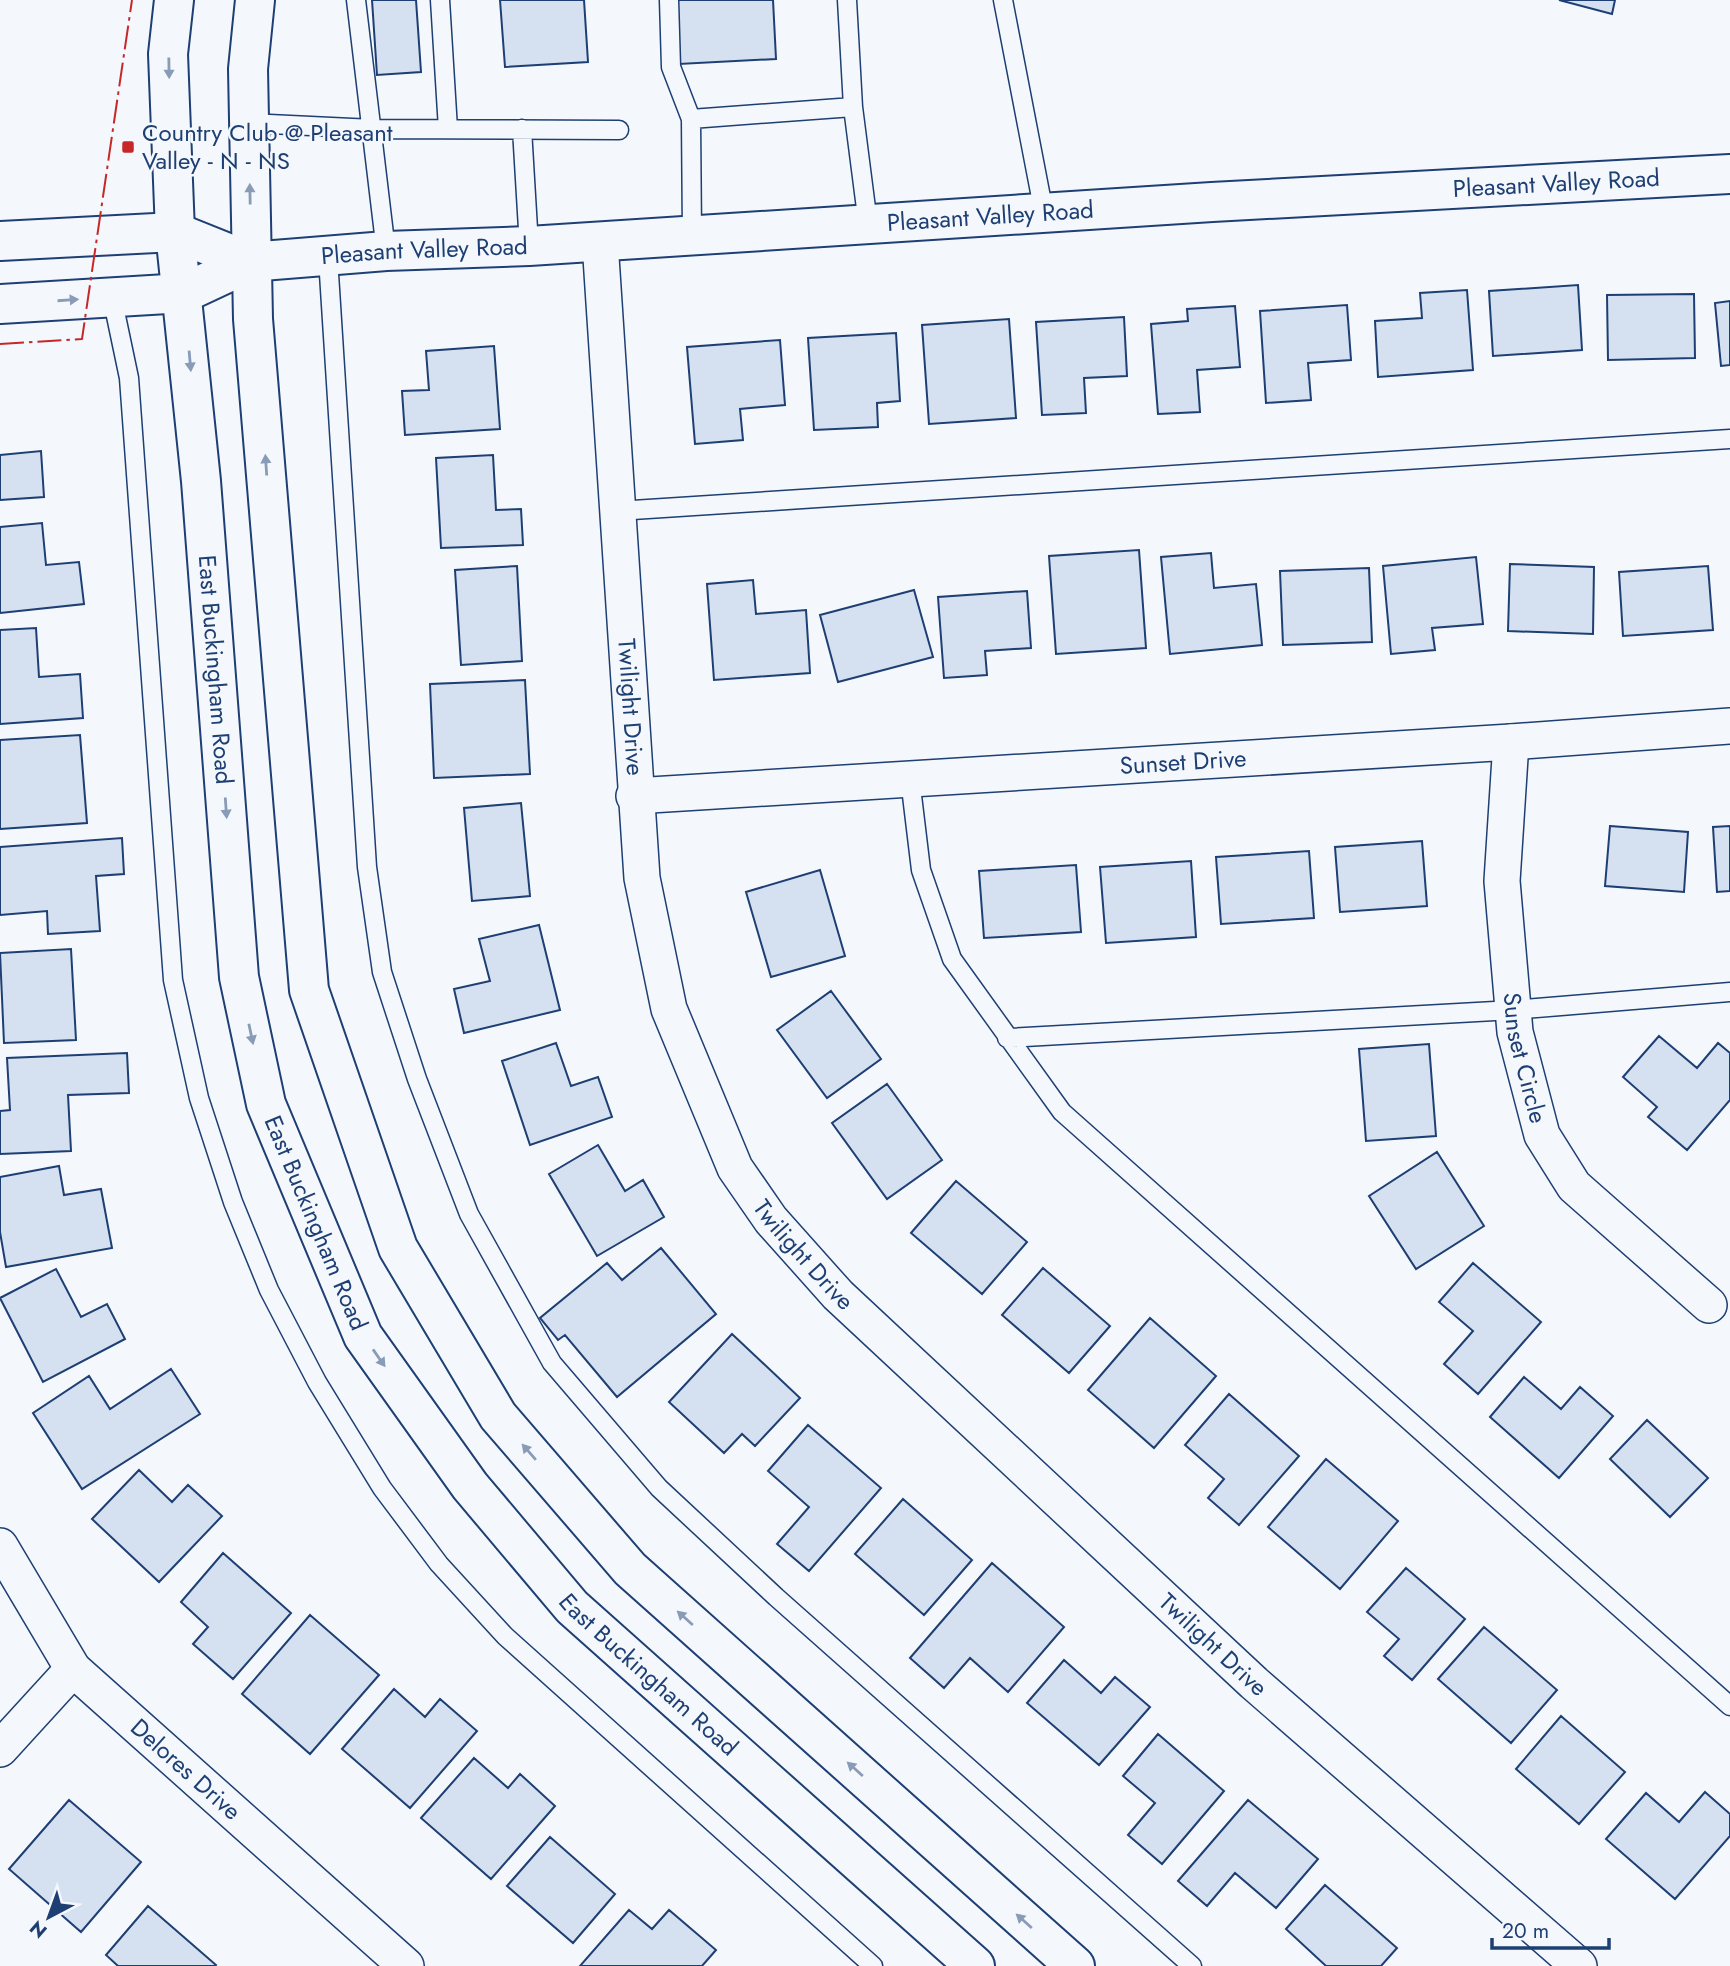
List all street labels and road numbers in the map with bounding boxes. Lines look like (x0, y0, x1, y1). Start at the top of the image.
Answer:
street label: Pleasant Valley Road (1452, 160, 1661, 206)
street label: Pleasant Valley Road (886, 192, 1095, 240)
street label: Pleasant Valley Road (320, 228, 528, 273)
street label: East Buckingham Road (190, 554, 242, 786)
street label: Twilight Drive (609, 637, 653, 777)
street label: Sunset Drive (1119, 740, 1247, 783)
street label: Sunset Circle (1495, 991, 1556, 1127)
street label: East Buckingham Road (256, 1110, 377, 1336)
street label: Twilight Drive (745, 1192, 862, 1318)
street label: East Buckingham Road (551, 1585, 746, 1764)
street label: Twilight Drive (1151, 1585, 1275, 1704)
street label: Delores Drive (123, 1710, 249, 1828)

